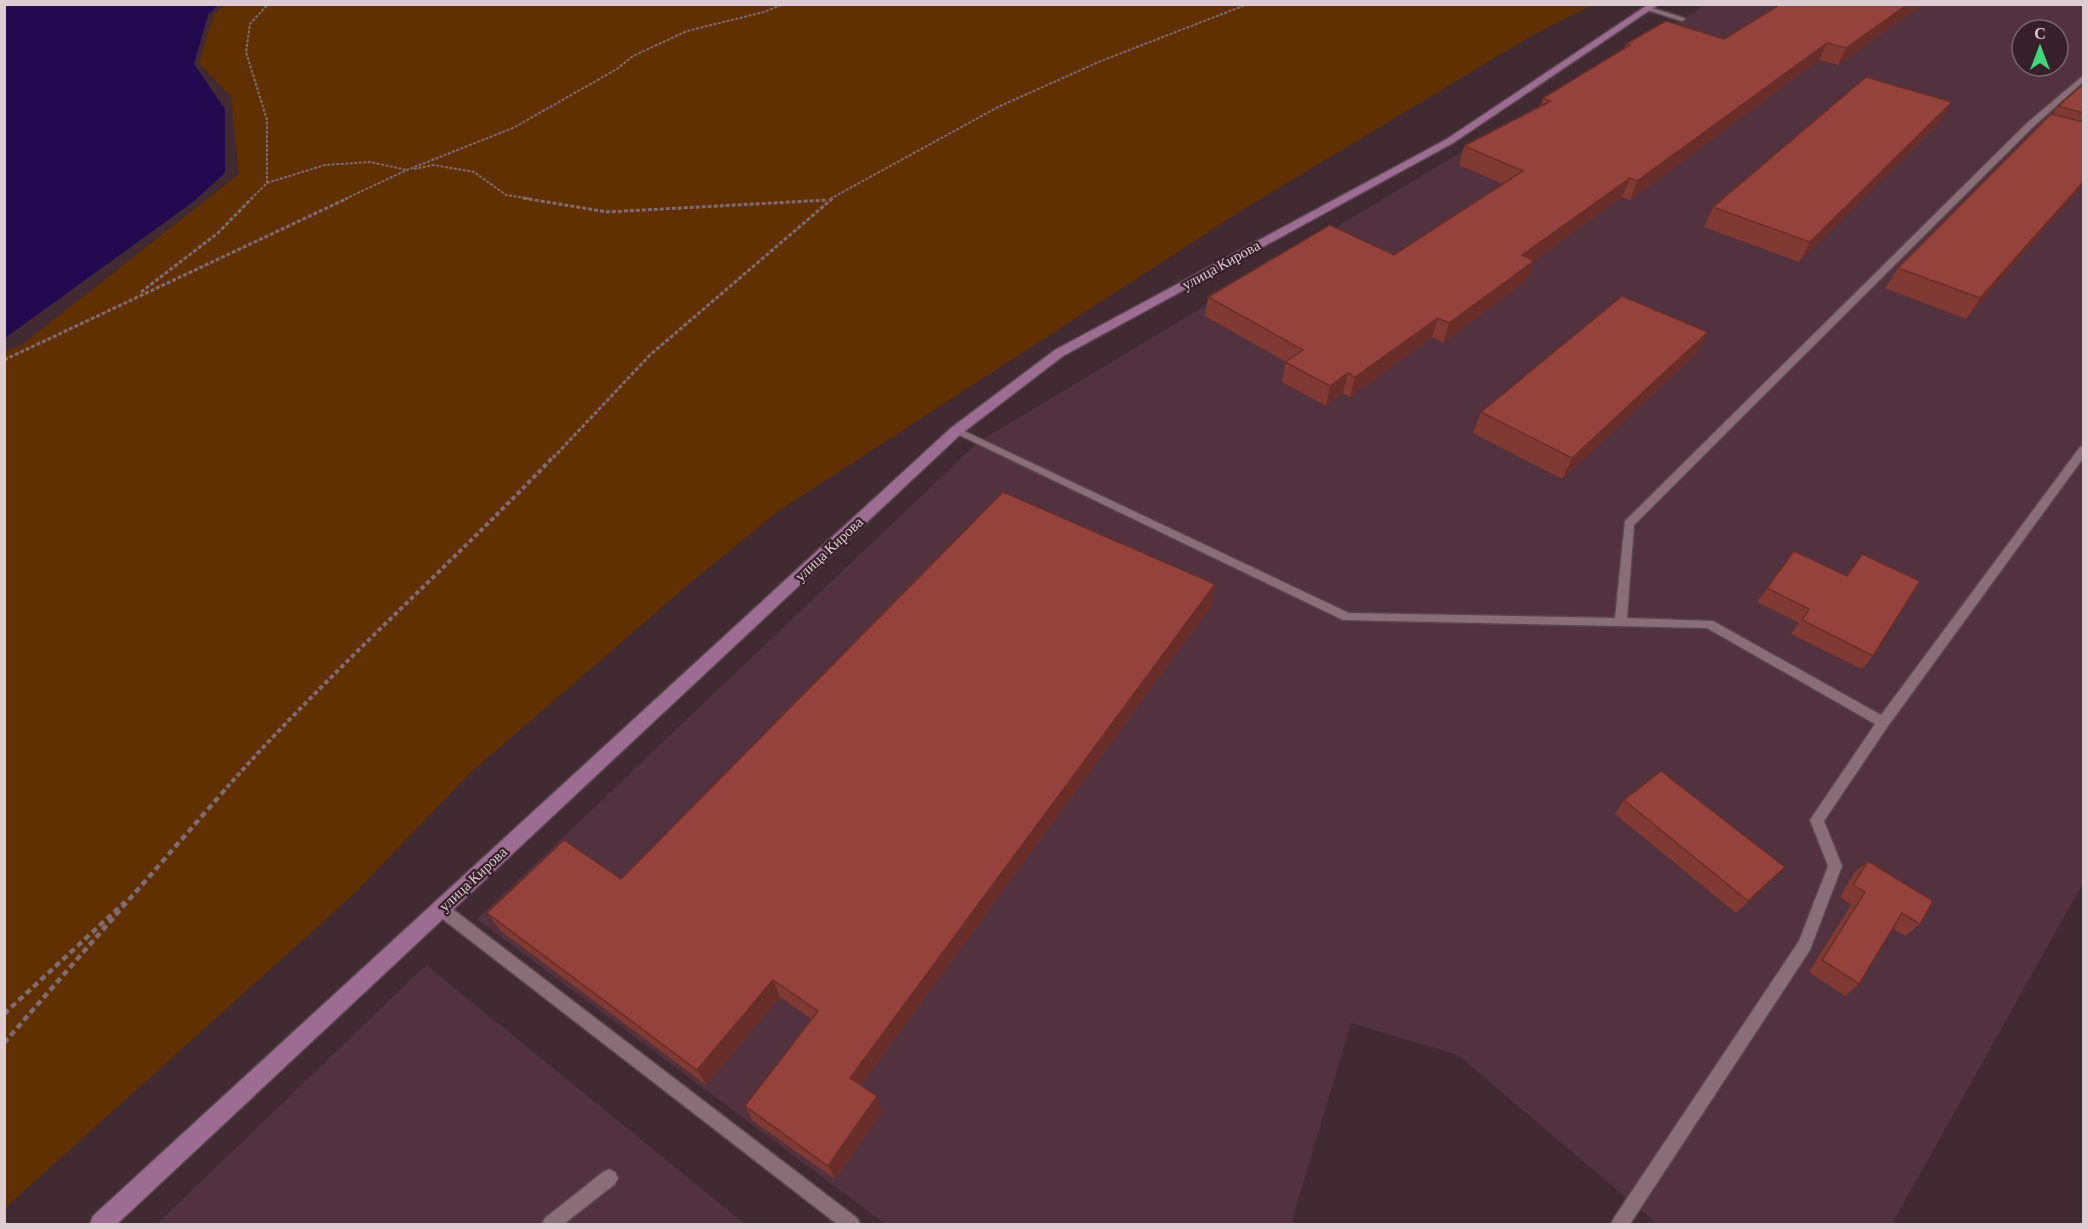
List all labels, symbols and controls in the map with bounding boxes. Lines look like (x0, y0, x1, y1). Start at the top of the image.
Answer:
north arrow (2010, 18, 2070, 78)
text: С (2034, 25, 2046, 42)
street label: улица Кирова (1179, 237, 1263, 293)
street label: улица Кирова (792, 513, 866, 584)
street label: улица Кирова (436, 843, 510, 914)

